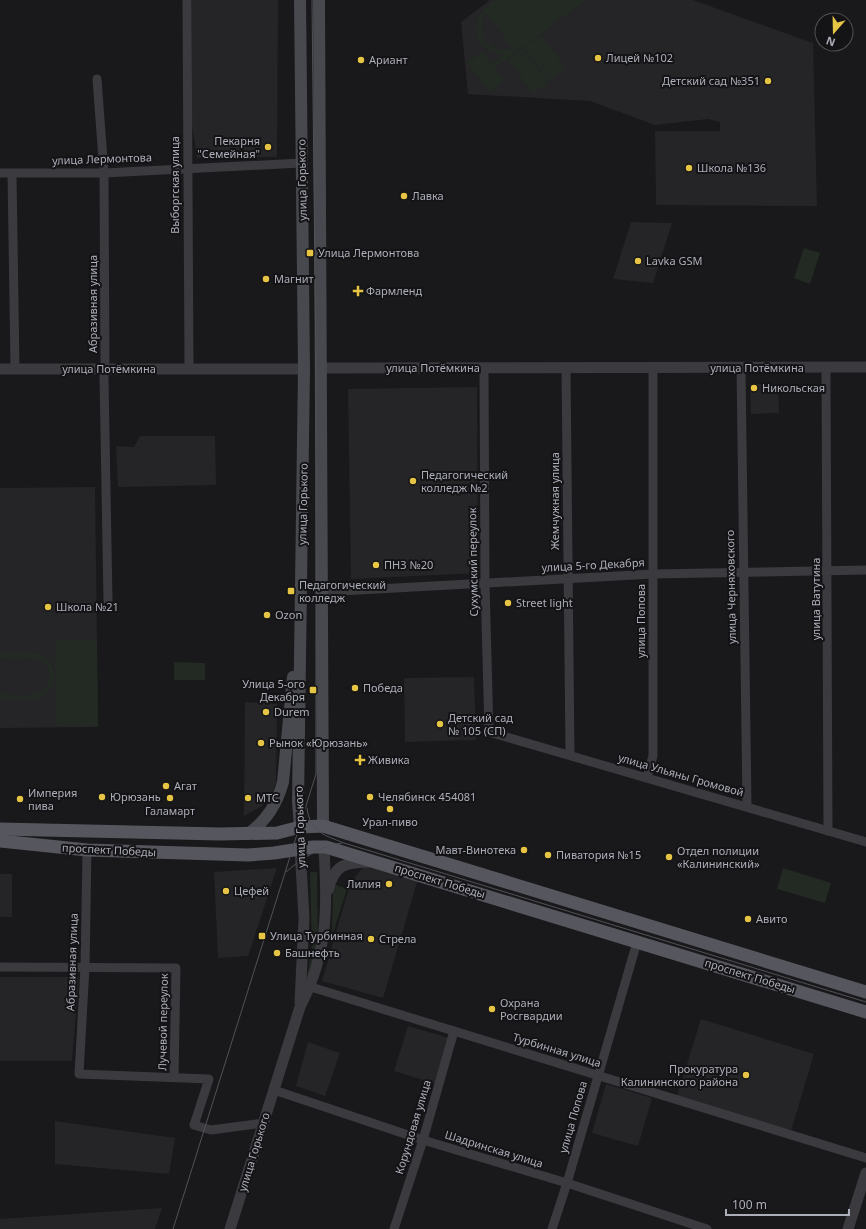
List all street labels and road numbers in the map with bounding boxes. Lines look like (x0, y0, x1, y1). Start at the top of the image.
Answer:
street label: Выборгская улица (167, 136, 182, 234)
street label: улица Горького (293, 139, 310, 221)
street label: улица Лермонтова (52, 149, 152, 168)
street label: Абразивная улица (85, 255, 100, 353)
street label: улица Потёмкина (386, 360, 480, 375)
street label: улица Потёмкина (710, 360, 804, 375)
street label: улица Потёмкина (62, 361, 156, 376)
street label: Жемчужная улица (547, 452, 562, 550)
street label: улица Горького (294, 463, 311, 545)
street label: Сухумский переулок (464, 507, 481, 617)
street label: улица Черняховского (722, 530, 739, 644)
street label: улица 5-го Декабря (541, 554, 645, 575)
street label: улица Ватутина (808, 558, 823, 640)
street label: улица Попова (633, 584, 648, 658)
street label: улица Ульяны Громовой (617, 749, 746, 800)
street label: улица Горького (291, 786, 308, 868)
street label: проспект Победы (62, 840, 156, 859)
street label: проспект Победы (393, 860, 487, 901)
street label: Абразивная улица (62, 913, 81, 1011)
street label: проспект Победы (703, 955, 797, 996)
street label: Лучевой переулок (154, 973, 171, 1071)
street label: Турбинная улица (511, 1029, 603, 1070)
street label: Корундовая улица (391, 1078, 434, 1176)
street label: улица Попова (555, 1079, 590, 1155)
street label: улица Горького (234, 1111, 273, 1193)
street label: Шадринская улица (443, 1126, 545, 1171)

